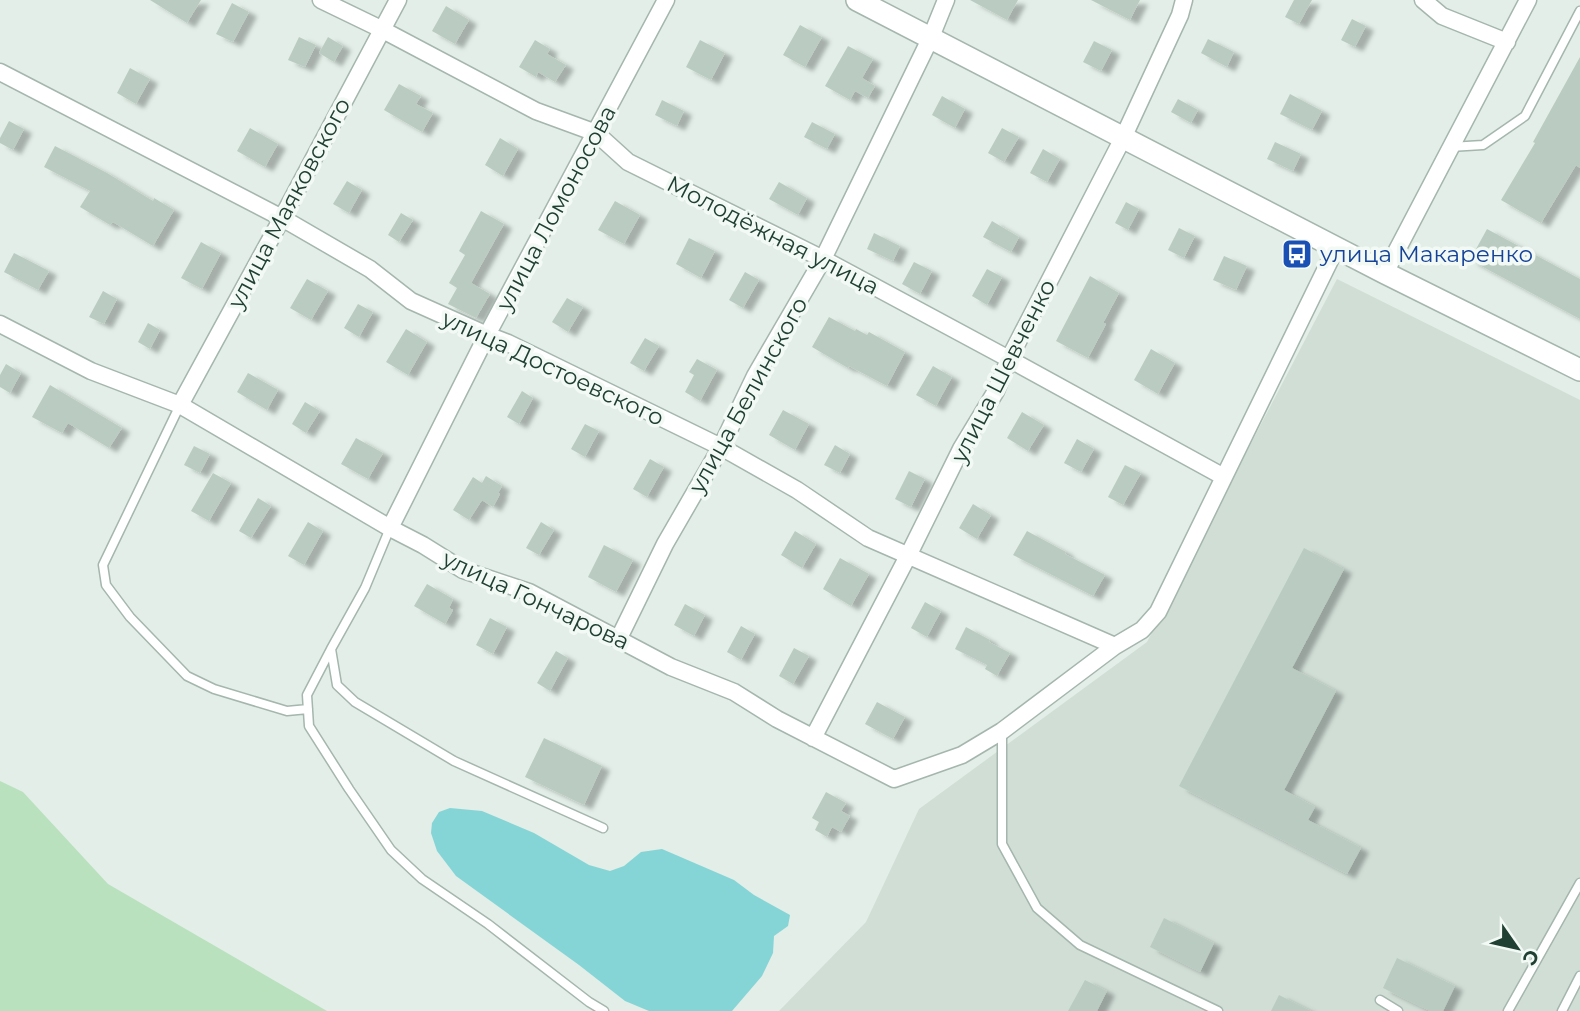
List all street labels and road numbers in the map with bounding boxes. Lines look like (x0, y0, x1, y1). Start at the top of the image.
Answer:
street label: улица Маяковского (221, 93, 356, 314)
street label: улица Ломоносова (490, 101, 622, 316)
street label: Молодёжная улица (662, 169, 884, 301)
street label: улица Шевченко (944, 275, 1061, 468)
street label: улица Белинского (682, 292, 814, 499)
street label: улица Достоевского (437, 304, 668, 432)
street label: улица Гончарова (437, 544, 634, 656)

